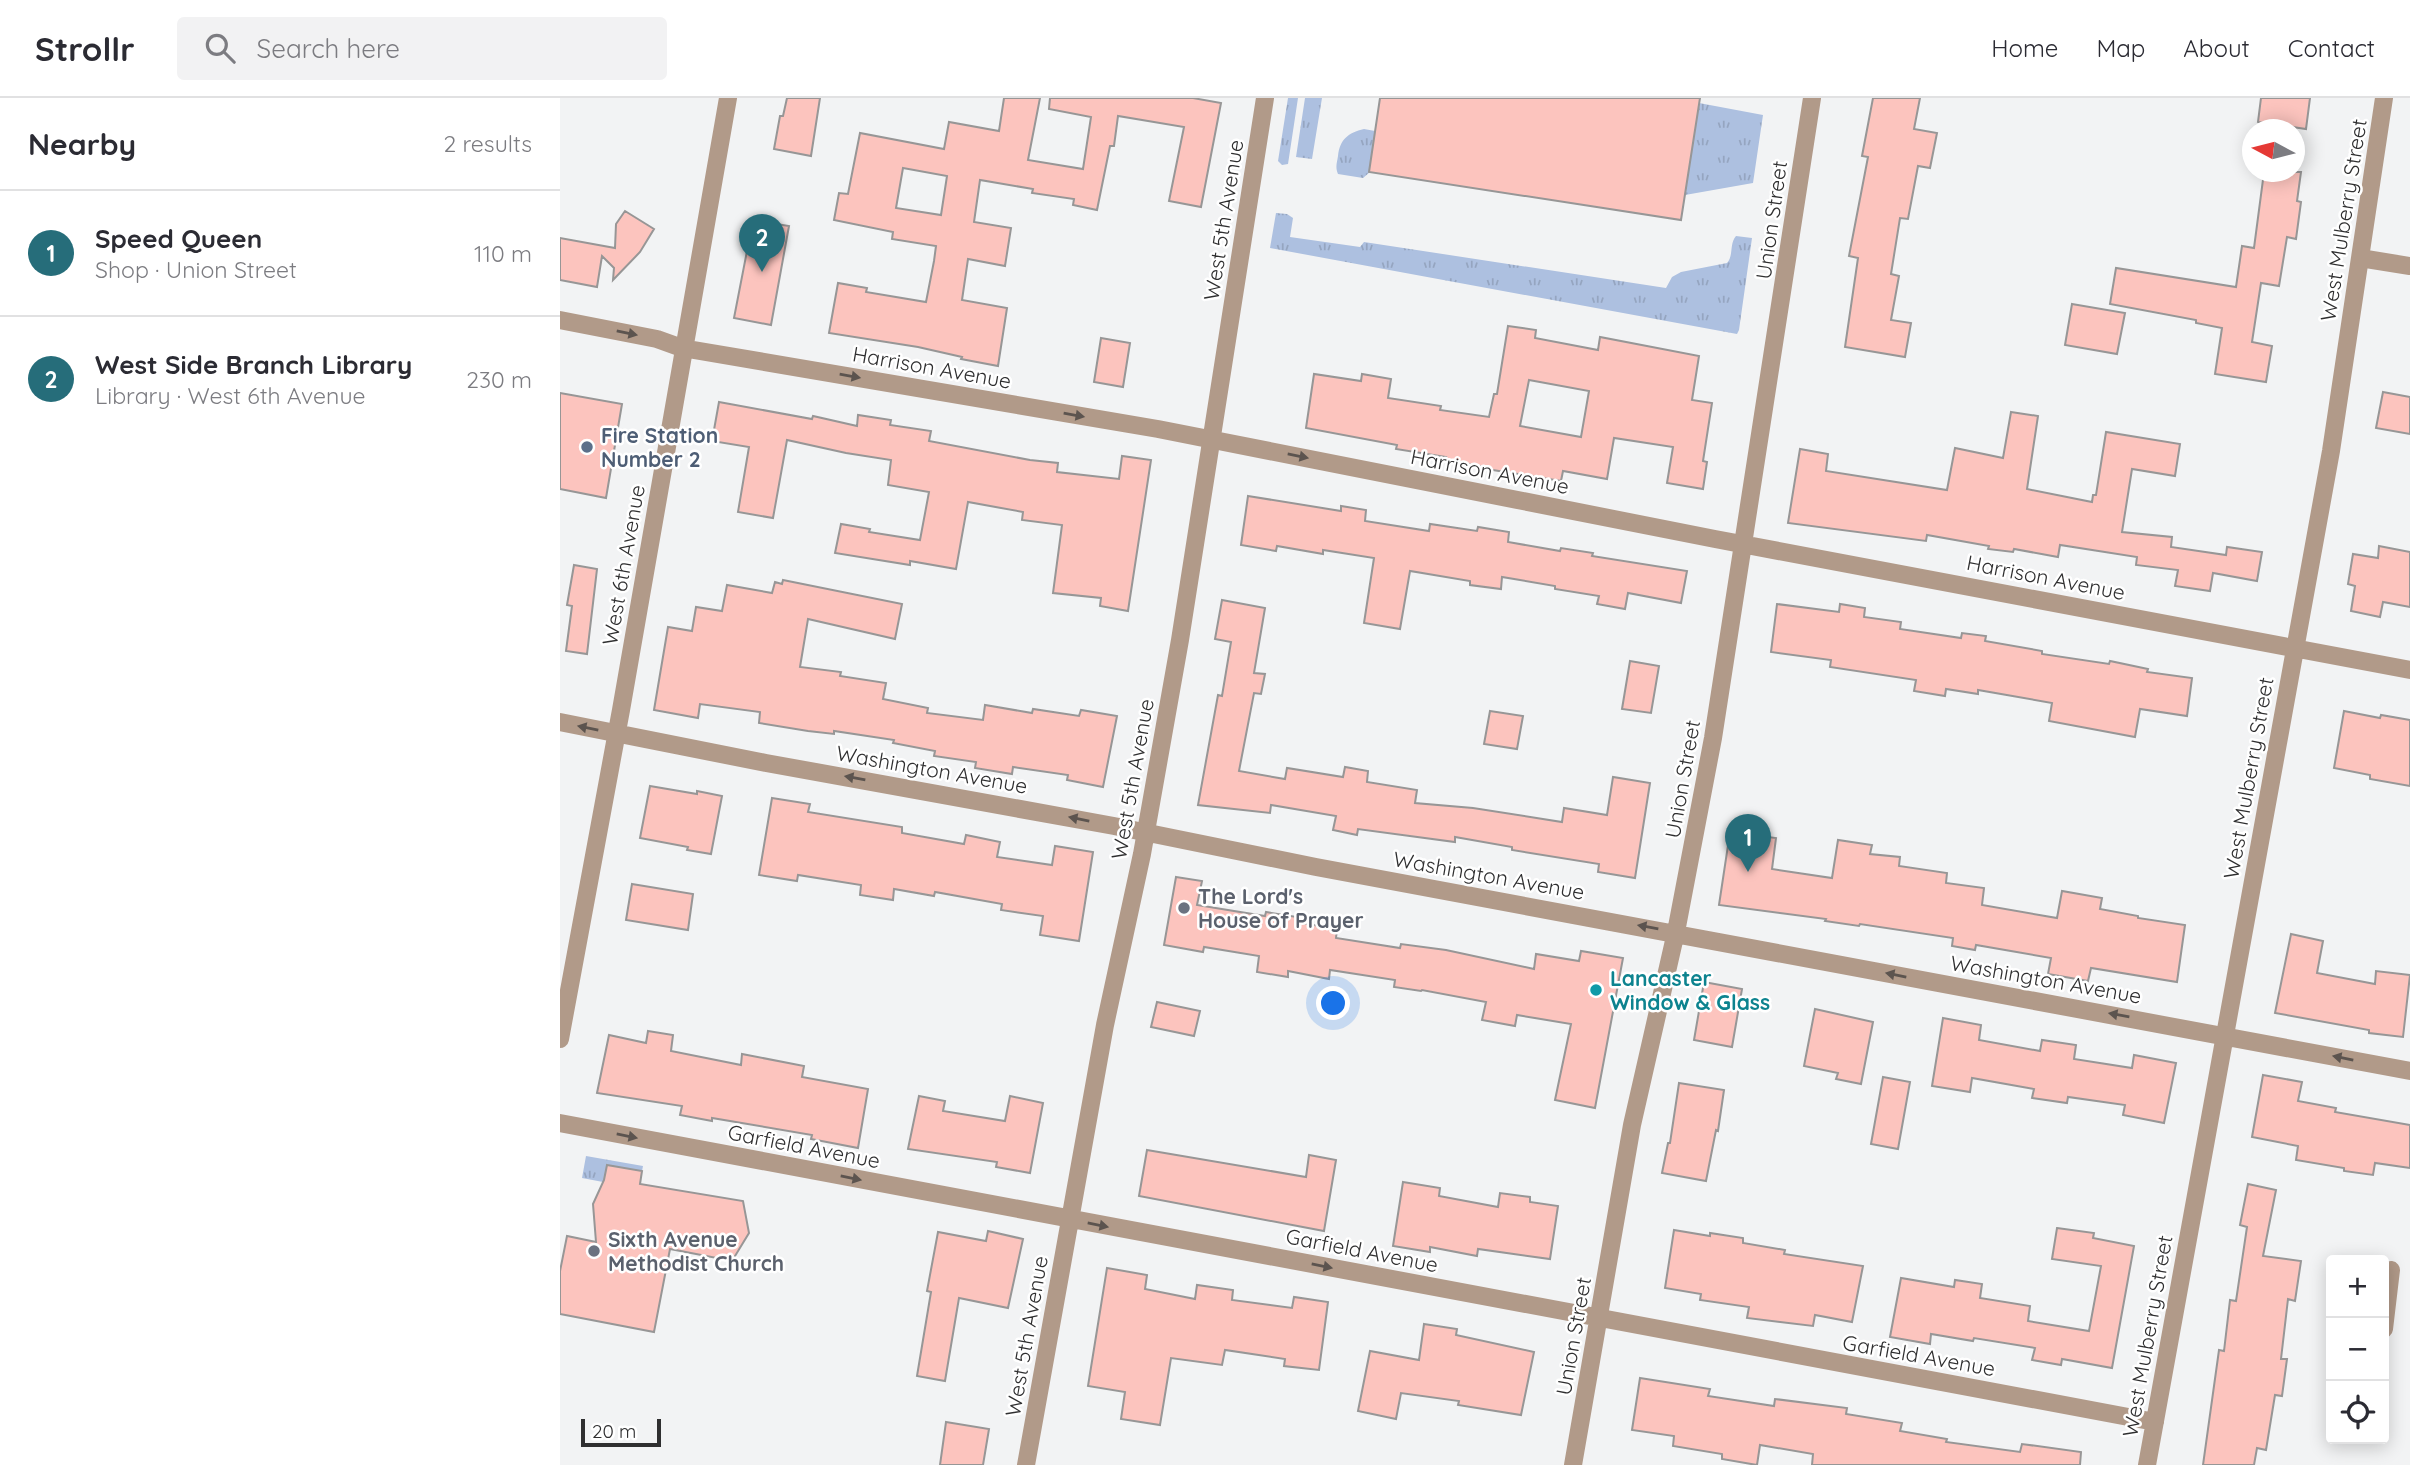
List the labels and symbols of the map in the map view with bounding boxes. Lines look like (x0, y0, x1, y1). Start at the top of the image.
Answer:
street label: West Mulberry Street (2314, 117, 2372, 323)
north arrow (2242, 119, 2305, 182)
street label: West 5th Avenue (1197, 138, 1249, 302)
street label: Union Street (1750, 159, 1792, 281)
pin: 2 (739, 214, 785, 272)
one-way arrow (616, 327, 638, 338)
street label: Harrison Avenue (851, 340, 1013, 394)
one-way arrow (839, 371, 861, 382)
one-way arrow (1063, 410, 1085, 421)
place label: Fire Station Number 2 (601, 422, 718, 472)
marker: Fire Station Number 2 (579, 439, 595, 455)
street label: Harrison Avenue (1409, 443, 1571, 499)
one-way arrow (1287, 451, 1309, 462)
street label: West 6th Avenue (596, 483, 650, 647)
street label: Harrison Avenue (1965, 549, 2127, 605)
street label: West Mulberry Street (2217, 675, 2279, 881)
street label: West 5th Avenue (1105, 697, 1159, 861)
street label: Union Street (1659, 718, 1705, 840)
one-way arrow (577, 722, 599, 733)
street label: Washington Avenue (834, 739, 1030, 799)
one-way arrow (844, 772, 866, 783)
one-way arrow (1068, 814, 1090, 825)
pin: 1 (1725, 814, 1771, 872)
street label: Washington Avenue (1391, 845, 1587, 905)
place label: The Lord's House of Prayer (1198, 883, 1364, 933)
marker: The Lord's House of Prayer (1176, 900, 1192, 916)
one-way arrow (1637, 921, 1659, 932)
street label: Washington Avenue (1948, 949, 2144, 1009)
place label: Lancaster Window & Glass (1610, 965, 1770, 1015)
one-way arrow (1885, 969, 1907, 980)
marker: Lancaster Window & Glass (1588, 982, 1604, 998)
your location (1316, 986, 1350, 1020)
one-way arrow (2108, 1010, 2130, 1021)
one-way arrow (2332, 1052, 2354, 1063)
street label: Garfield Avenue (726, 1118, 882, 1174)
one-way arrow (616, 1130, 638, 1141)
one-way arrow (840, 1173, 862, 1184)
one-way arrow (1087, 1220, 1109, 1231)
street label: Garfield Avenue (1284, 1222, 1440, 1278)
place label: Sixth Avenue Methodist Church (608, 1226, 784, 1276)
street label: West Mulberry Street (2116, 1233, 2178, 1439)
marker: Sixth Avenue Methodist Church (586, 1243, 602, 1259)
street label: West 5th Avenue (999, 1254, 1053, 1418)
one-way arrow (1311, 1260, 1333, 1271)
street label: Union Street (1550, 1275, 1596, 1397)
street label: Garfield Avenue (1841, 1329, 1997, 1381)
scale bar (581, 1416, 662, 1448)

